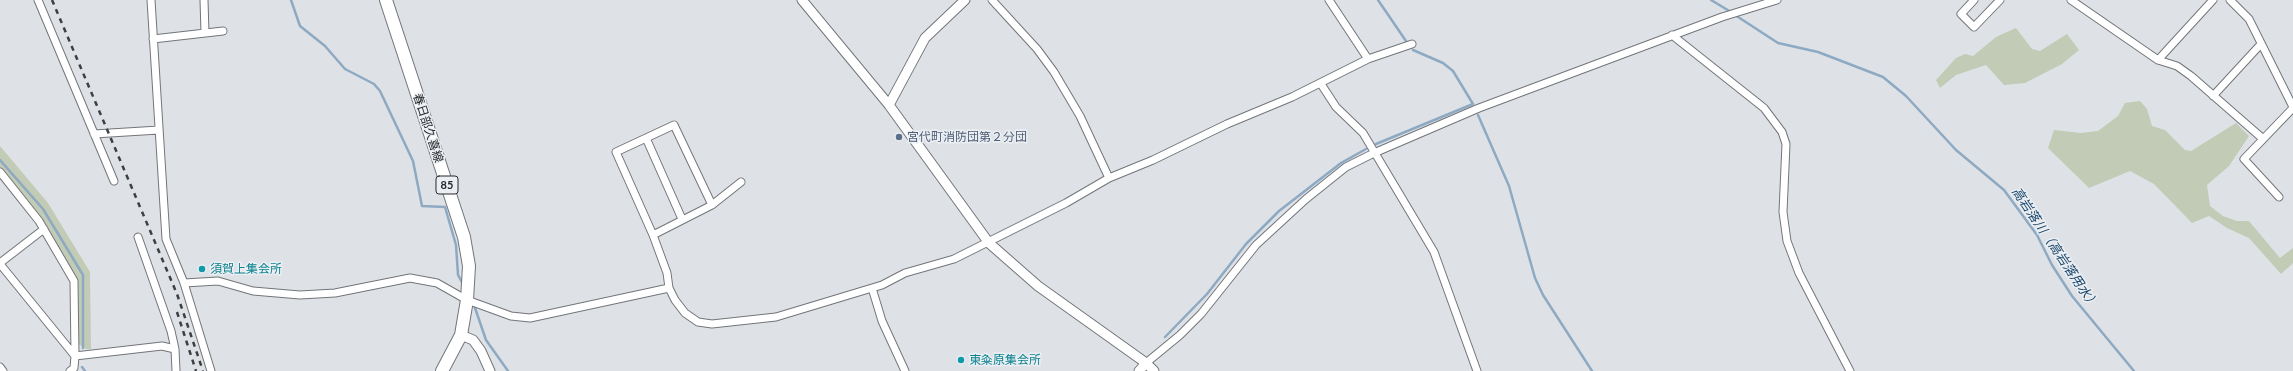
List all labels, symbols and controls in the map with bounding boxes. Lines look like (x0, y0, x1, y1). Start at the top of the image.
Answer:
street label: 春日部久喜線 (410, 92, 446, 164)
place label: 宮代町消防団第２分団 (907, 130, 1027, 144)
marker: 宮代町消防団第２分団 (894, 132, 904, 142)
road number: 85 (436, 176, 458, 194)
water label: 高岩落川（高岩落用水） (2009, 184, 2101, 312)
place label: 須賀上集会所 (210, 262, 282, 276)
marker: 須賀上集会所 (197, 264, 207, 274)
place label: 東粂原集会所 (969, 353, 1041, 367)
marker: 東粂原集会所 (956, 355, 966, 365)

